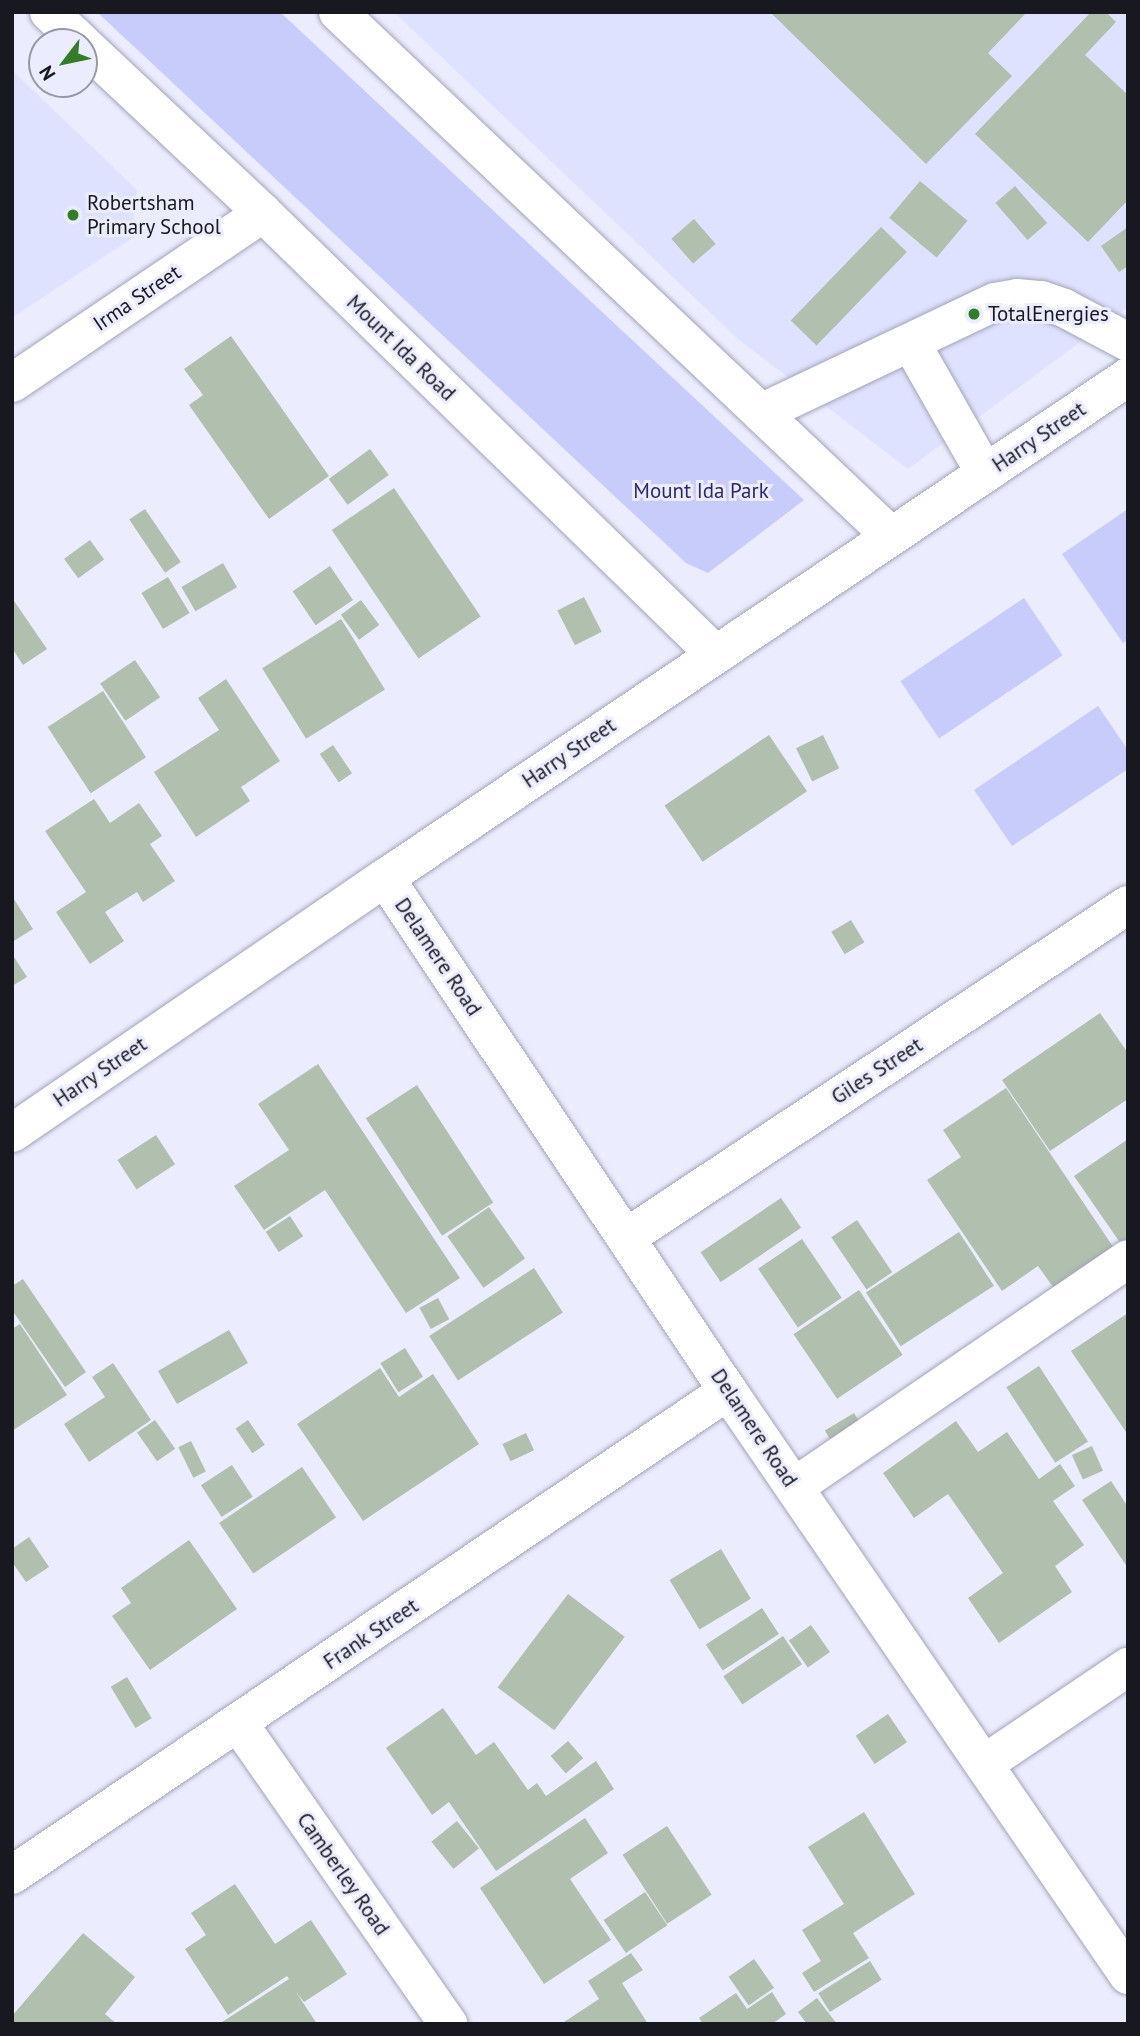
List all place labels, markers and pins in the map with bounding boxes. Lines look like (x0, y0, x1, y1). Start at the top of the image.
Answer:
place label: Robertsham Primary School (87, 190, 222, 240)
marker: Robertsham Primary School (65, 207, 81, 223)
place label: TotalEnergies (988, 301, 1109, 327)
marker: TotalEnergies (966, 306, 982, 322)

